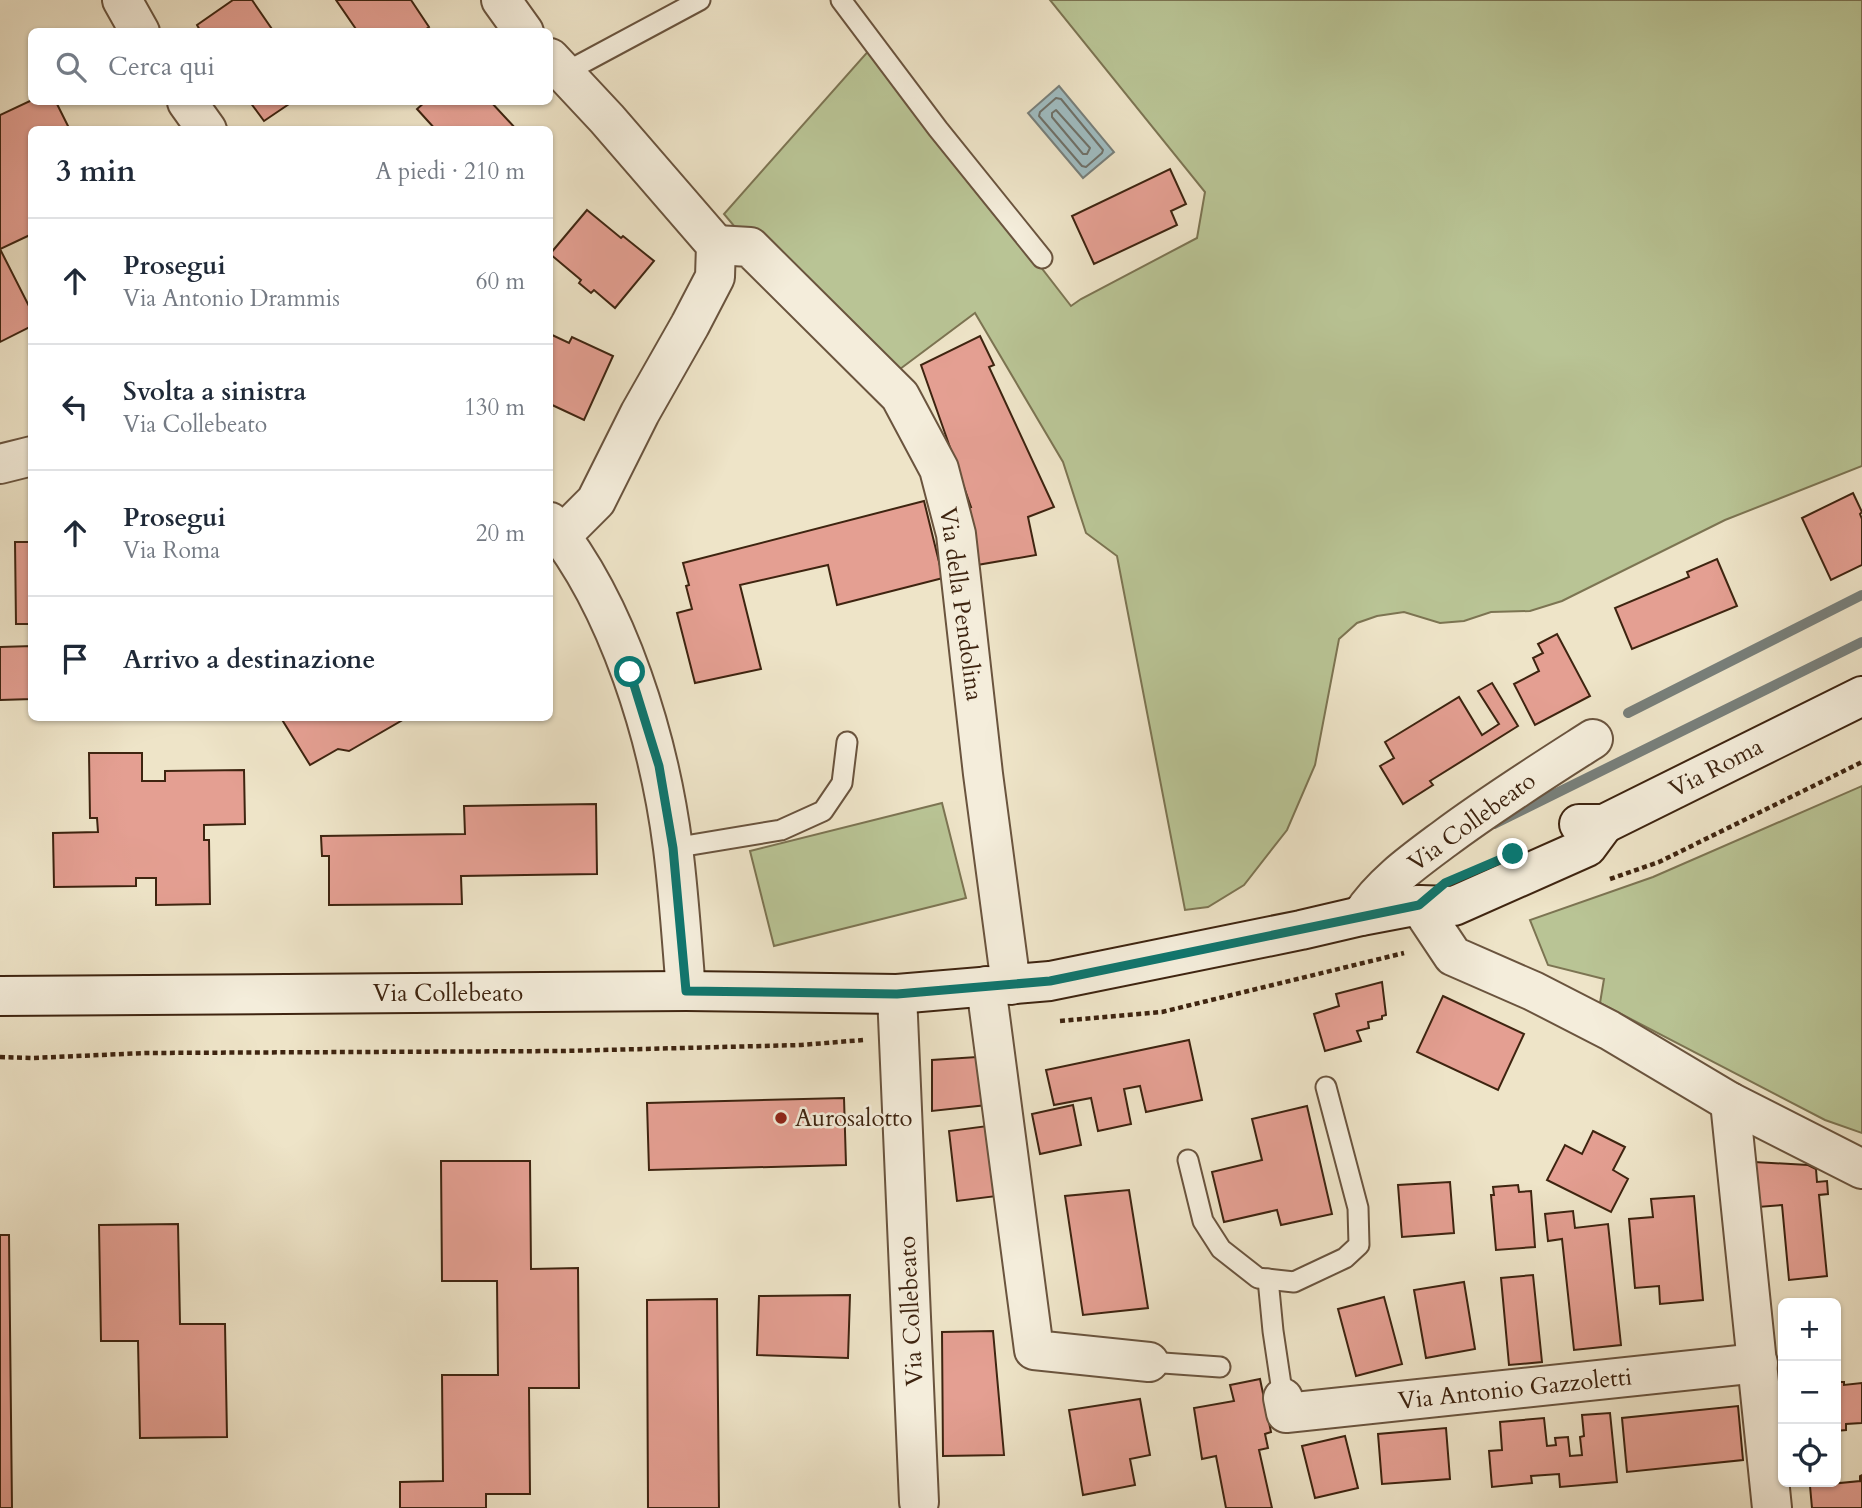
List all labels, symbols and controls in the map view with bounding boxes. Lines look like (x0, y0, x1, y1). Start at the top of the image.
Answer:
search box (28, 28, 553, 105)
icon: search (52, 48, 90, 86)
text: Cerca qui (108, 49, 215, 84)
text: 3 min (56, 151, 136, 192)
text: A piedi · 210 m (375, 156, 525, 187)
text: Prosegui (123, 248, 226, 283)
icon: ahead (56, 262, 94, 300)
text: 60 m (476, 266, 525, 297)
text: Via Antonio Drammis (123, 283, 340, 314)
text: Svolta a sinistra (123, 374, 306, 409)
icon: left (56, 388, 94, 426)
text: 130 m (464, 392, 525, 423)
text: Via Collebeato (123, 409, 267, 440)
text: Prosegui (123, 500, 226, 535)
street label: Via della Pendolina (931, 505, 991, 704)
icon: ahead (56, 514, 94, 552)
text: 20 m (476, 518, 525, 549)
text: Via Roma (123, 535, 220, 566)
icon: arrive (56, 640, 94, 678)
text: Arrivo a destinazione (123, 642, 375, 677)
route start (614, 656, 645, 687)
street label: Via Roma (1663, 730, 1769, 806)
street label: Via Collebeato (1401, 764, 1543, 880)
route end (1497, 838, 1528, 869)
street label: Via Collebeato (373, 977, 523, 1010)
place label: Aurosalotto (795, 1102, 913, 1135)
marker: Aurosalotto (773, 1110, 789, 1126)
street label: Via Collebeato (891, 1235, 931, 1387)
map controls (1778, 1298, 1841, 1487)
button: + (1778, 1298, 1841, 1361)
street label: Via Antonio Gazzoletti (1396, 1360, 1634, 1418)
button: − (1778, 1361, 1841, 1424)
button: locate (1778, 1424, 1841, 1487)

